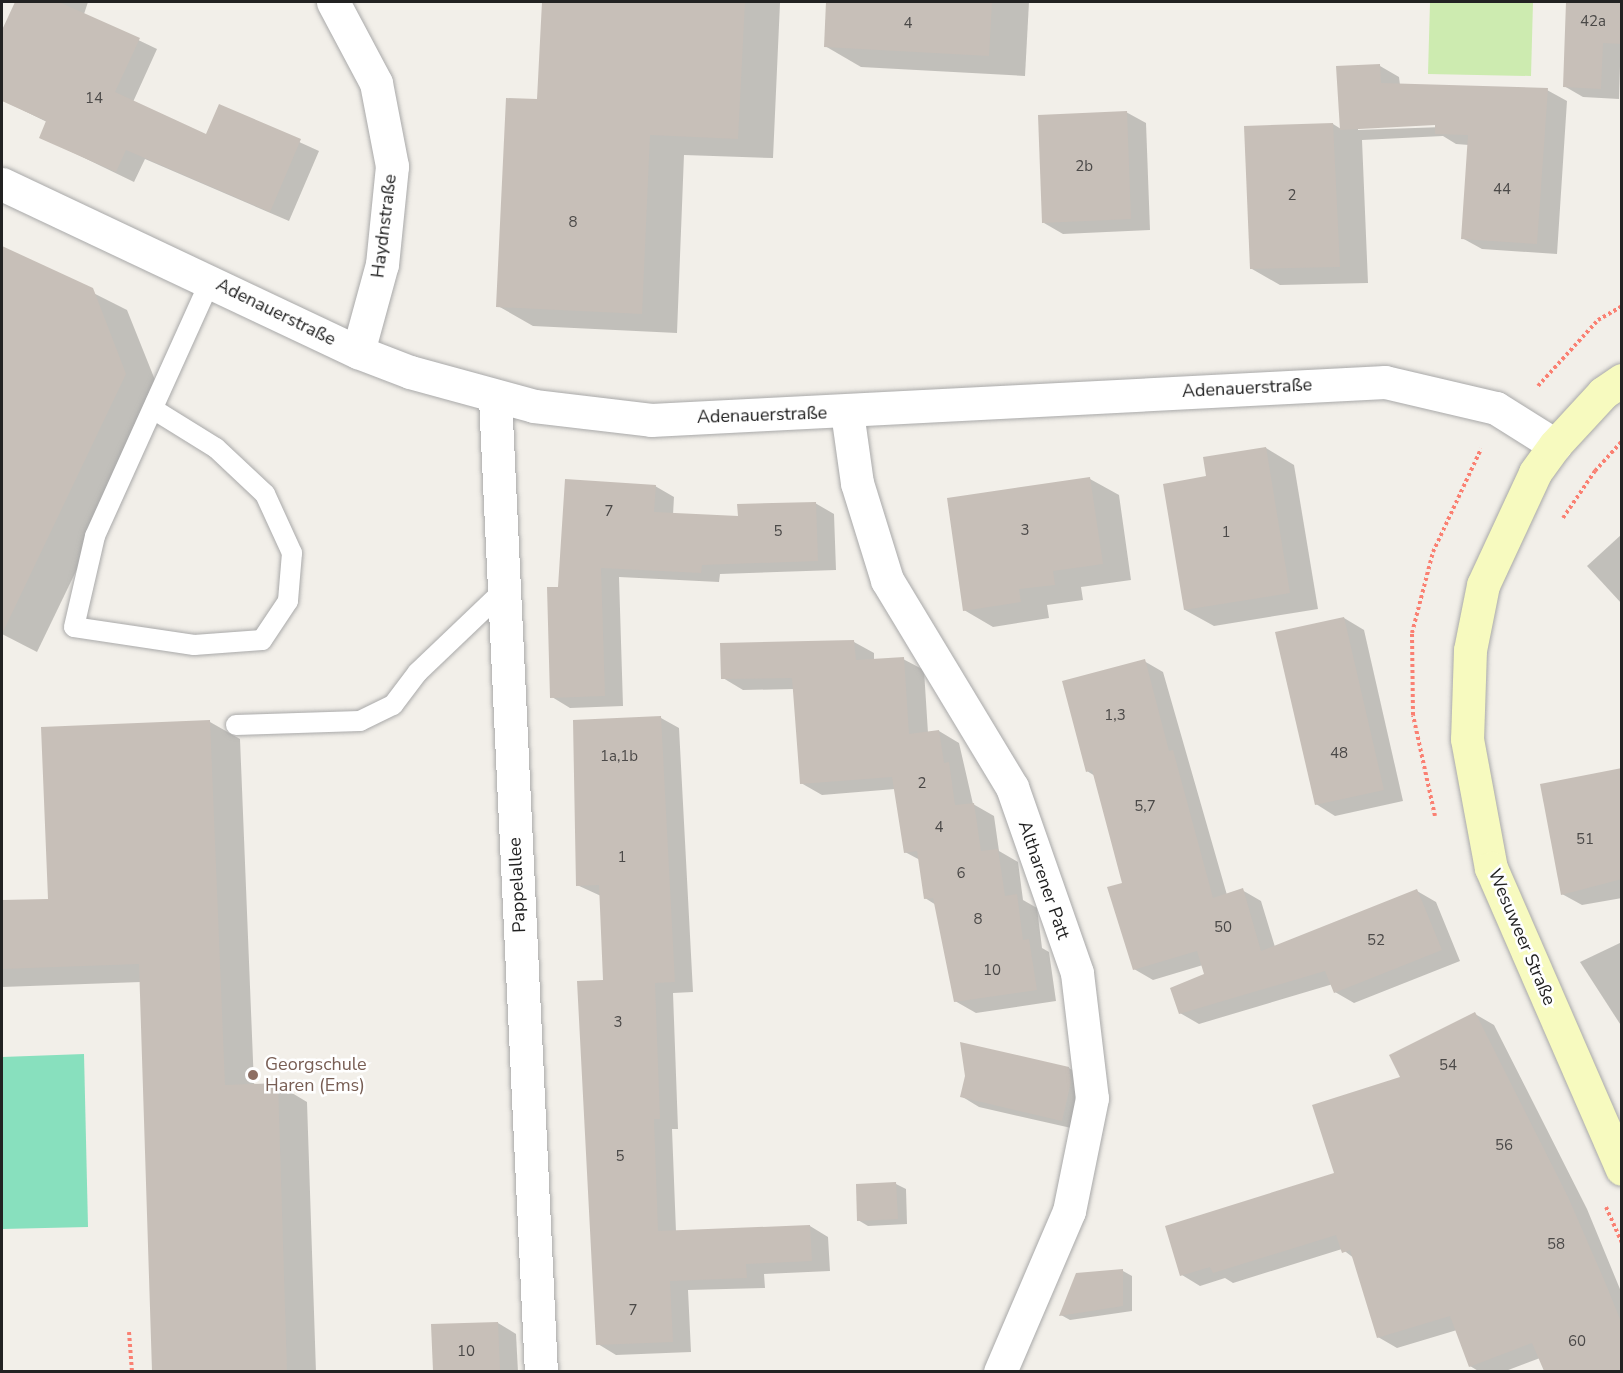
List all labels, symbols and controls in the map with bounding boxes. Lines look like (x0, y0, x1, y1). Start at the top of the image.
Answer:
house number: 42a (1580, 13, 1606, 31)
house number: 4 (904, 15, 912, 33)
house number: 14 (85, 90, 103, 108)
house number: 2b (1075, 158, 1093, 176)
street label: Haydnstraße (367, 173, 401, 279)
house number: 44 (1493, 181, 1511, 199)
house number: 2 (1288, 187, 1296, 205)
house number: 8 (569, 214, 577, 232)
street label: Adenauerstraße (213, 274, 339, 350)
street label: Adenauerstraße (1181, 374, 1313, 402)
street label: Adenauerstraße (697, 402, 827, 428)
house number: 7 (605, 503, 613, 521)
house number: 3 (1021, 522, 1029, 540)
house number: 5 (774, 523, 782, 541)
house number: 1 (1222, 524, 1230, 542)
house number: 1,3 (1104, 707, 1126, 725)
house number: 48 (1330, 745, 1348, 763)
house number: 1a,1b (600, 748, 638, 766)
house number: 2 (918, 775, 926, 793)
house number: 5,7 (1134, 798, 1156, 816)
street label: Altharener Patt (1014, 818, 1074, 942)
house number: 4 (935, 819, 943, 837)
house number: 51 (1576, 831, 1594, 849)
street label: Pappelallee (504, 837, 530, 933)
house number: 1 (618, 849, 626, 867)
house number: 6 (957, 865, 965, 883)
street label: Wesuweer Straße (1483, 865, 1561, 1009)
house number: 8 (974, 911, 982, 929)
house number: 50 (1214, 919, 1232, 937)
house number: 52 (1367, 932, 1385, 950)
house number: 10 (983, 962, 1001, 980)
house number: 3 (614, 1014, 622, 1032)
place label: Georgschule Haren (Ems) (265, 1054, 367, 1096)
house number: 54 (1439, 1057, 1457, 1075)
marker: Georgschule Haren (Ems) (246, 1068, 260, 1082)
house number: 56 (1495, 1137, 1513, 1155)
house number: 5 (616, 1148, 624, 1166)
house number: 58 (1547, 1236, 1565, 1254)
house number: 7 (629, 1302, 637, 1320)
house number: 60 (1568, 1333, 1586, 1351)
house number: 10 (457, 1343, 475, 1361)

